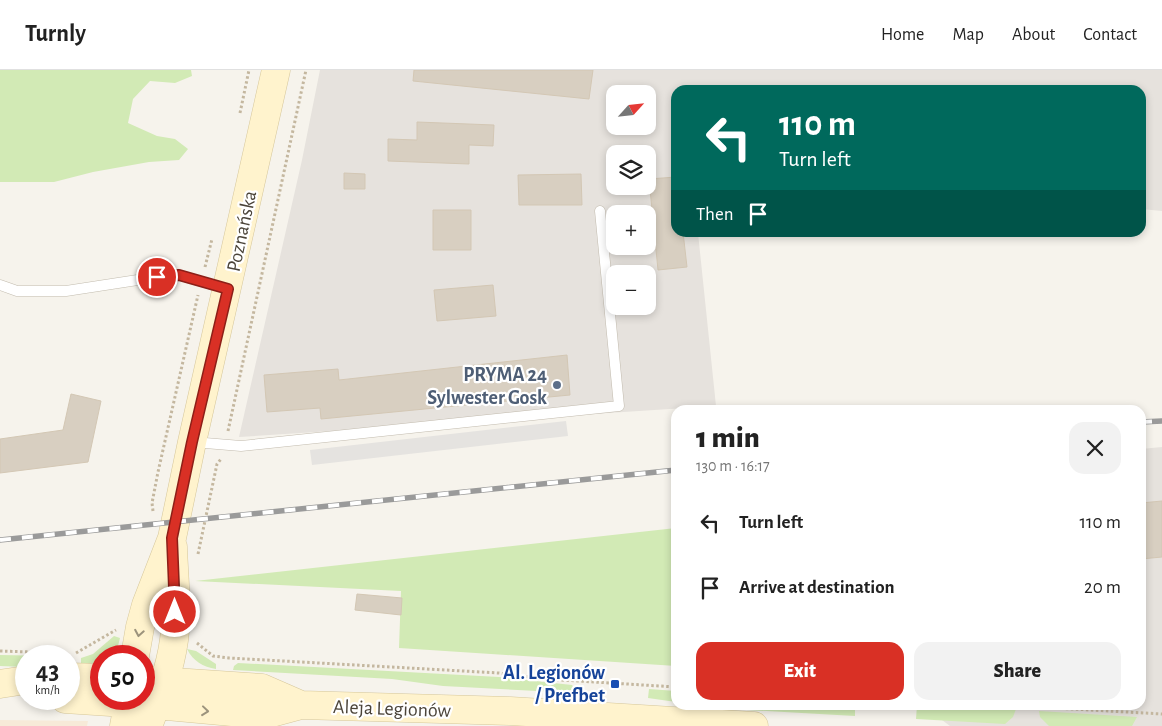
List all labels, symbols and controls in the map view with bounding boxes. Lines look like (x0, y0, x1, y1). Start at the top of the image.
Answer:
text: Turnly (25, 22, 86, 46)
text: Home (881, 26, 924, 44)
text: Map (952, 26, 984, 44)
text: About (1012, 26, 1055, 44)
text: Contact (1083, 26, 1137, 44)
north arrow (606, 85, 656, 135)
map controls (606, 85, 656, 315)
icon: left (696, 105, 761, 170)
text: 110 m (779, 107, 856, 142)
button: layers (606, 145, 656, 195)
text: Turn left (779, 148, 851, 170)
street label: Poznańska (224, 189, 260, 274)
icon: arrive (744, 200, 772, 228)
button: + (606, 205, 656, 255)
text: Then (696, 205, 734, 224)
pin (136, 256, 178, 298)
icon: arrive (143, 263, 171, 291)
button: − (606, 265, 656, 315)
place label: PRYMA 24 Sylwester Gosk (427, 365, 547, 408)
marker: PRYMA 24 Sylwester Gosk (551, 379, 563, 391)
button: close (1069, 422, 1121, 474)
text: 1 min (696, 423, 760, 453)
text: 130 m · 16:17 (696, 458, 770, 474)
icon: left (696, 509, 724, 537)
text: Turn left (739, 513, 803, 532)
text: 110 m (1080, 513, 1121, 532)
icon: arrive (696, 574, 724, 602)
text: Arrive at destination (739, 578, 895, 597)
text: 20 m (1084, 578, 1121, 597)
position arrow (148, 585, 200, 637)
one-way arrow (134, 629, 144, 637)
button: Exit (696, 642, 904, 700)
button: Share (914, 642, 1121, 700)
speed limit sign: 50 (90, 645, 155, 710)
text: 43 (36, 659, 59, 684)
place label: Al. Legionów / Prefbet (503, 663, 605, 706)
marker: Al. Legionów / Prefbet (609, 678, 621, 690)
text: km/h (35, 684, 60, 696)
street label: Aleja Legionów (333, 697, 452, 721)
one-way arrow (201, 705, 209, 716)

